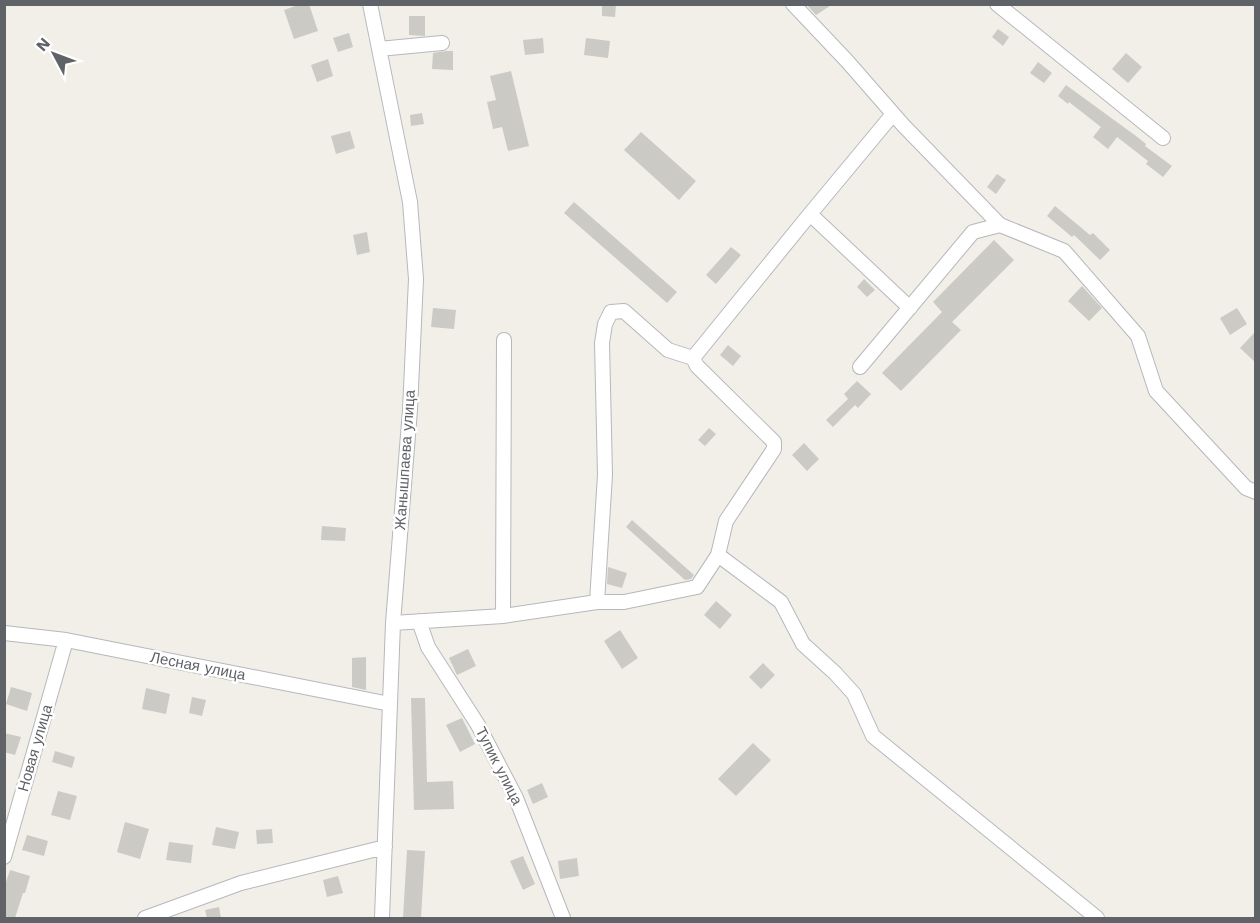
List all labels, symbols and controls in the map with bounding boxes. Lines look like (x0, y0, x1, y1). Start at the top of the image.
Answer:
north arrow (24, 24, 84, 84)
text: N (32, 34, 54, 55)
street label: Жанышпаева улица (391, 389, 419, 531)
street label: Лесная улица (149, 648, 248, 684)
street label: Новая улица (14, 702, 56, 794)
street label: Тупик улица (472, 724, 527, 809)

